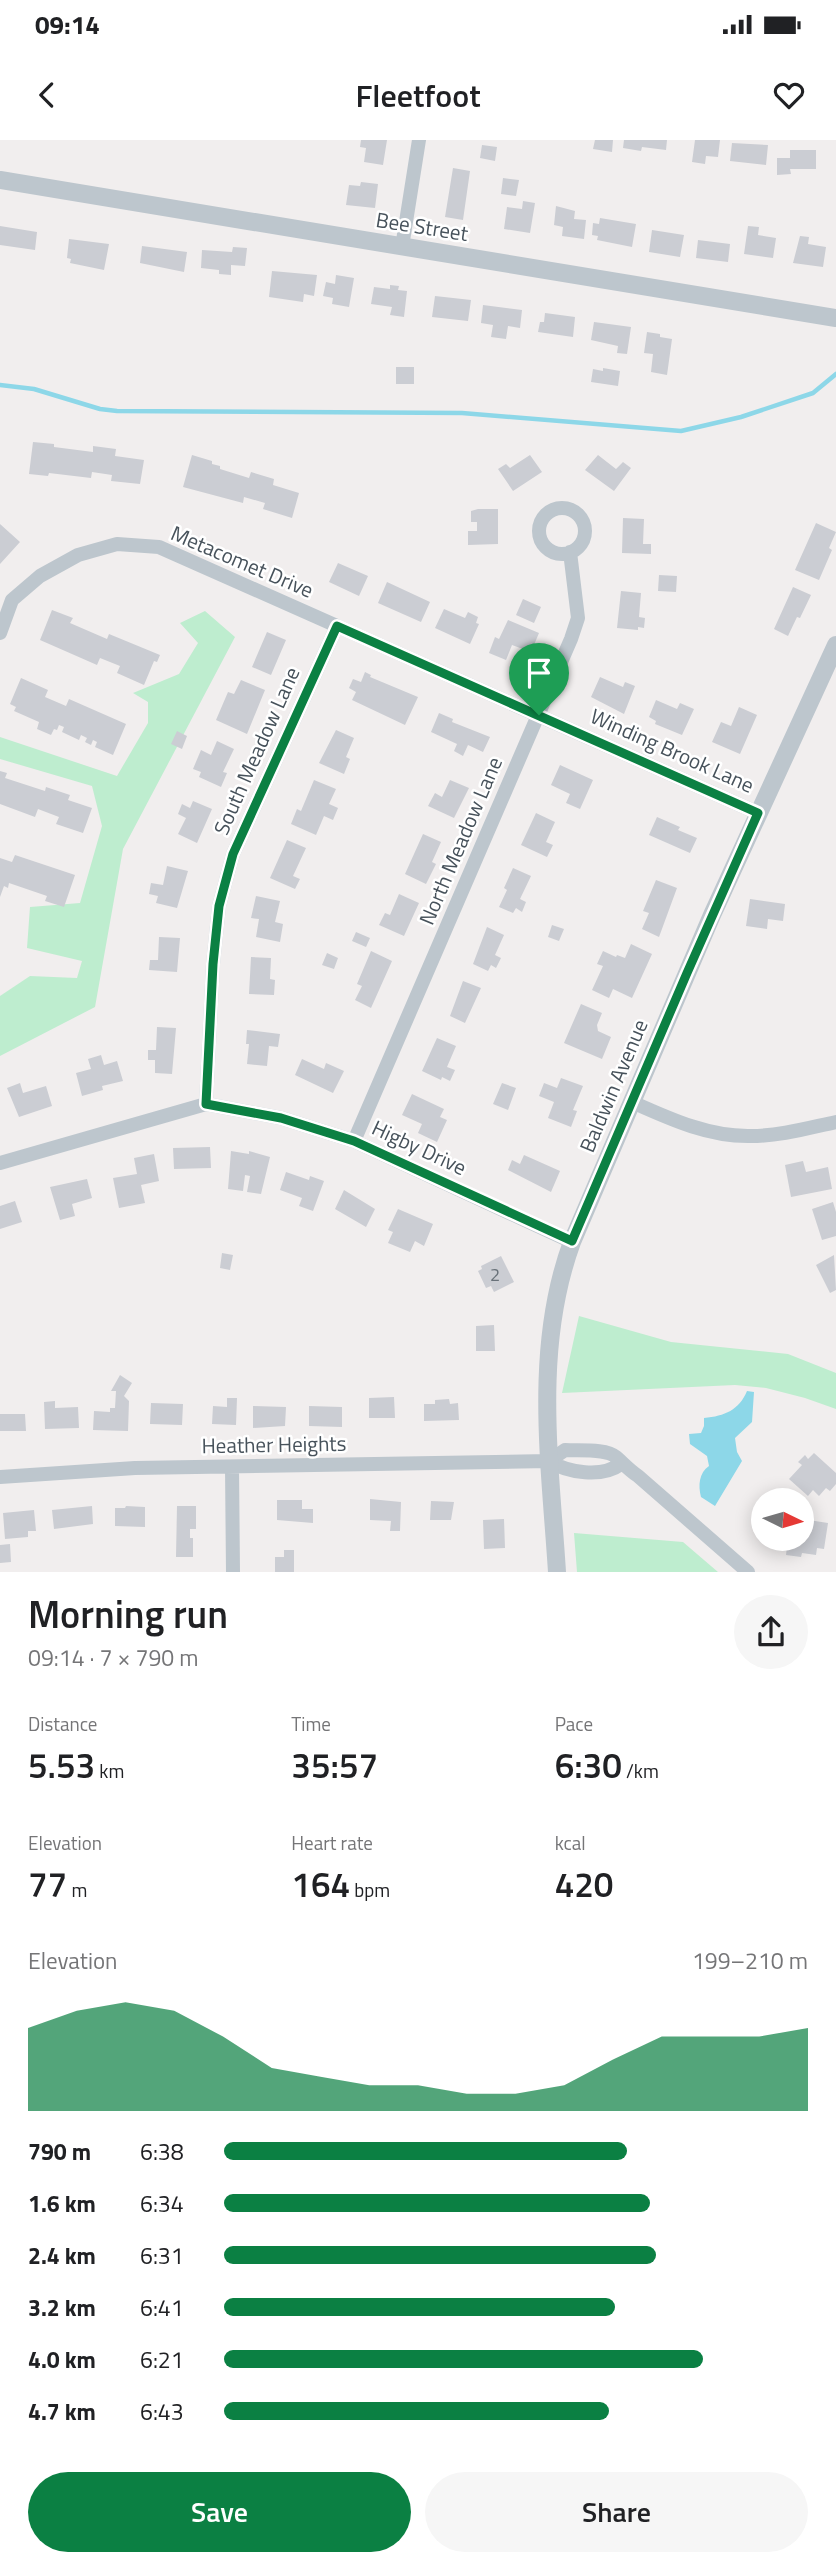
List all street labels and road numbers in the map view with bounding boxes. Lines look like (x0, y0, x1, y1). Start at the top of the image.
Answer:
street label: Bee Street (374, 203, 471, 249)
street label: Metacomet Drive (166, 517, 319, 606)
street label: South Meadow Lane (205, 662, 307, 840)
street label: Winding Brook Lane (585, 700, 759, 801)
street label: North Meadow Lane (410, 752, 510, 930)
street label: Baldwin Avenue (571, 1014, 655, 1157)
street label: Higby Drive (367, 1111, 472, 1183)
street label: Heather Heights (201, 1427, 347, 1461)

